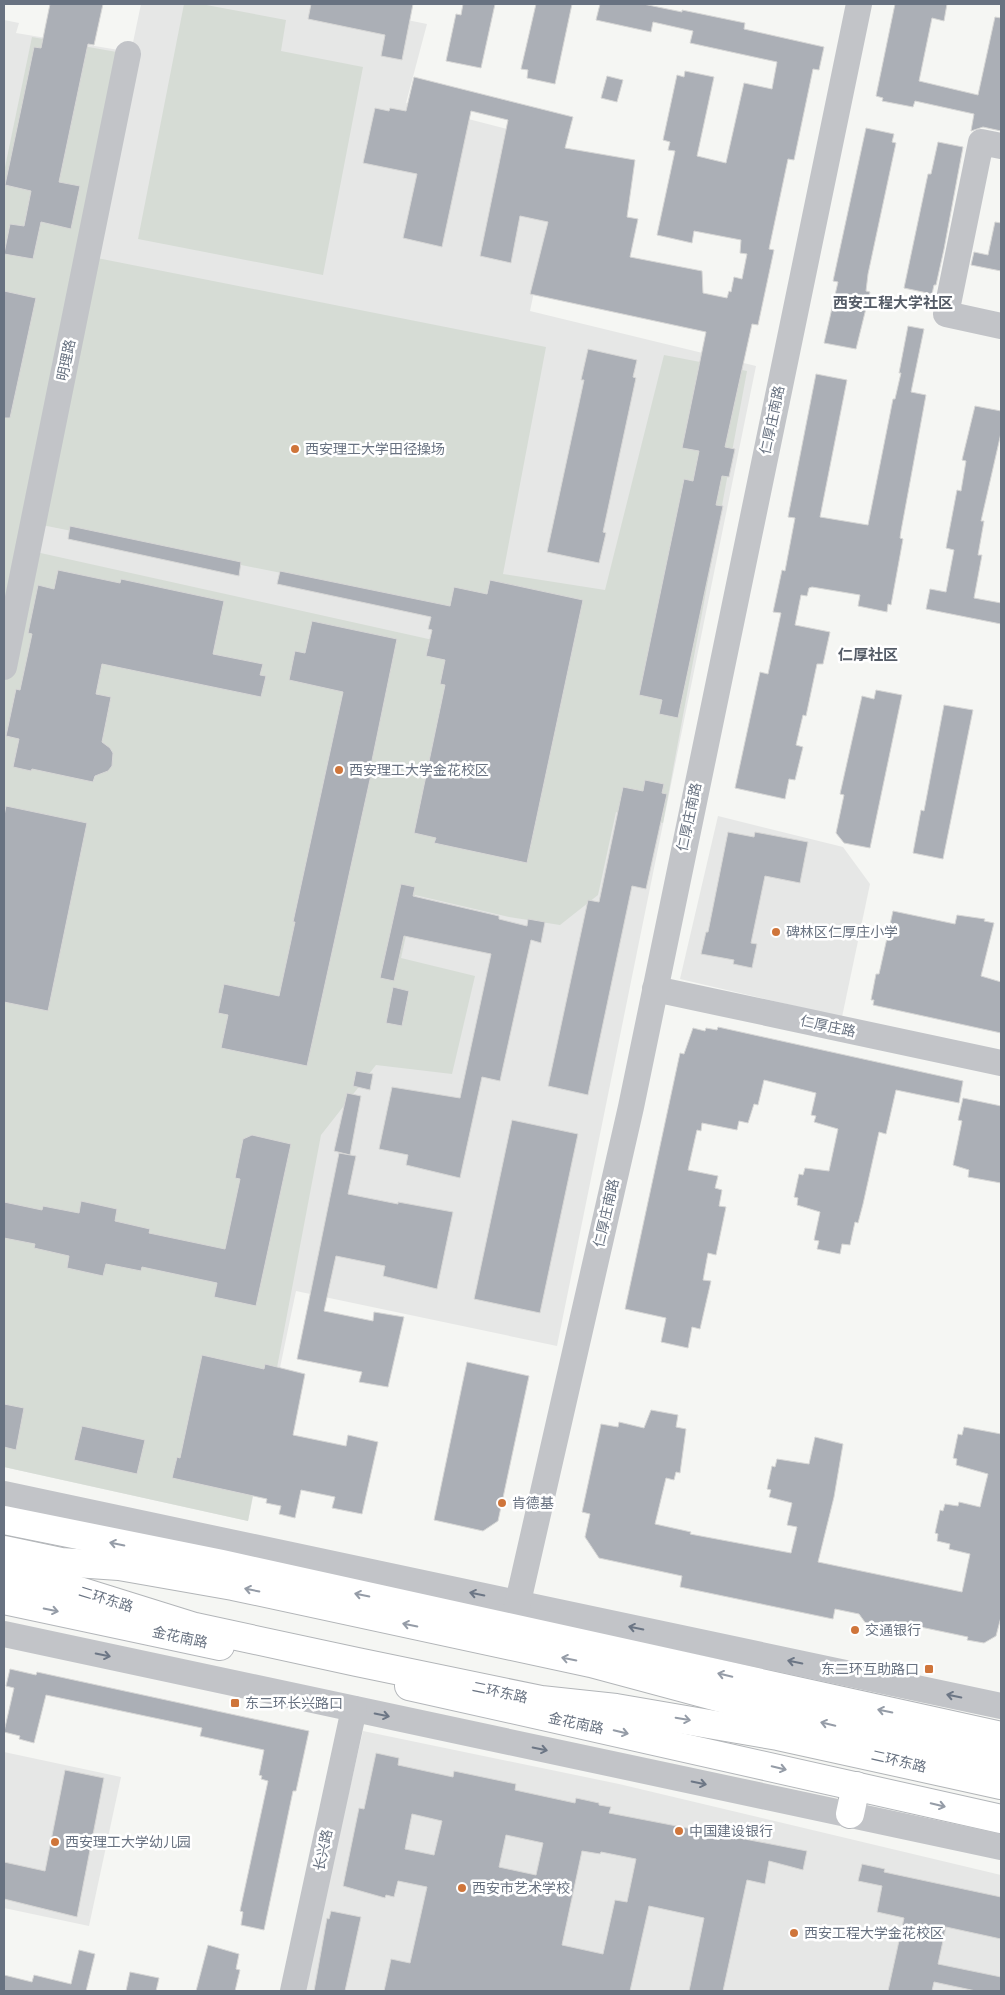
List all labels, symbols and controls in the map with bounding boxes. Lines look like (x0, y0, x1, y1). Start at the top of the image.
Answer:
district label: 西安工程大学社区 (833, 294, 953, 314)
street label: 明理路 (55, 338, 80, 383)
street label: 仁厚庄南路 (758, 384, 789, 456)
place label: 西安理工大学田径操场 (305, 442, 445, 459)
marker: 西安理工大学田径操场 (289, 443, 301, 455)
district label: 仁厚社区 (838, 646, 898, 666)
place label: 西安理工大学金花校区 (349, 762, 489, 780)
marker: 西安理工大学金花校区 (333, 764, 345, 776)
street label: 仁厚庄南路 (675, 781, 706, 853)
place label: 碑林区仁厚庄小学 (786, 925, 898, 942)
marker: 碑林区仁厚庄小学 (770, 926, 782, 938)
street label: 仁厚庄路 (799, 1013, 857, 1042)
street label: 仁厚庄南路 (591, 1177, 624, 1249)
place label: 肯德基 (512, 1495, 554, 1513)
marker: 肯德基 (496, 1497, 508, 1509)
one-way arrow (109, 1538, 125, 1548)
street label: 二环东路 (76, 1584, 135, 1617)
one-way arrow (244, 1584, 260, 1594)
one-way arrow (354, 1589, 370, 1599)
one-way arrow (469, 1589, 485, 1599)
one-way arrow (43, 1606, 59, 1615)
one-way arrow (403, 1619, 419, 1629)
place label: 交通银行 (865, 1622, 921, 1640)
one-way arrow (628, 1623, 644, 1633)
street label: 金花南路 (151, 1624, 209, 1653)
marker: 交通银行 (849, 1624, 861, 1636)
one-way arrow (94, 1651, 110, 1661)
one-way arrow (562, 1653, 578, 1663)
one-way arrow (787, 1657, 803, 1666)
place label: 东二环互助路口 (821, 1662, 919, 1679)
marker: 东二环互助路口 (923, 1663, 935, 1675)
one-way arrow (718, 1670, 734, 1680)
street label: 二环东路 (471, 1679, 529, 1708)
one-way arrow (946, 1691, 962, 1700)
place label: 东二环长兴路口 (245, 1696, 343, 1713)
marker: 东二环长兴路口 (229, 1697, 241, 1709)
one-way arrow (878, 1706, 894, 1715)
street label: 金花南路 (547, 1710, 605, 1739)
one-way arrow (373, 1711, 389, 1720)
one-way arrow (675, 1715, 691, 1725)
one-way arrow (821, 1719, 837, 1728)
one-way arrow (612, 1728, 628, 1737)
one-way arrow (532, 1745, 548, 1754)
street label: 二环东路 (869, 1748, 928, 1777)
one-way arrow (771, 1764, 787, 1773)
one-way arrow (691, 1778, 707, 1788)
one-way arrow (929, 1801, 945, 1810)
place label: 中国建设银行 (689, 1824, 773, 1841)
marker: 中国建设银行 (673, 1825, 685, 1837)
street label: 长兴路 (312, 1828, 337, 1873)
place label: 西安理工大学幼儿园 (65, 1835, 191, 1852)
marker: 西安理工大学幼儿园 (49, 1836, 61, 1848)
place label: 西安市艺术学校 (472, 1880, 570, 1898)
marker: 西安市艺术学校 (456, 1882, 468, 1894)
place label: 西安工程大学金花校区 (804, 1925, 944, 1943)
marker: 西安工程大学金花校区 (788, 1927, 800, 1939)

